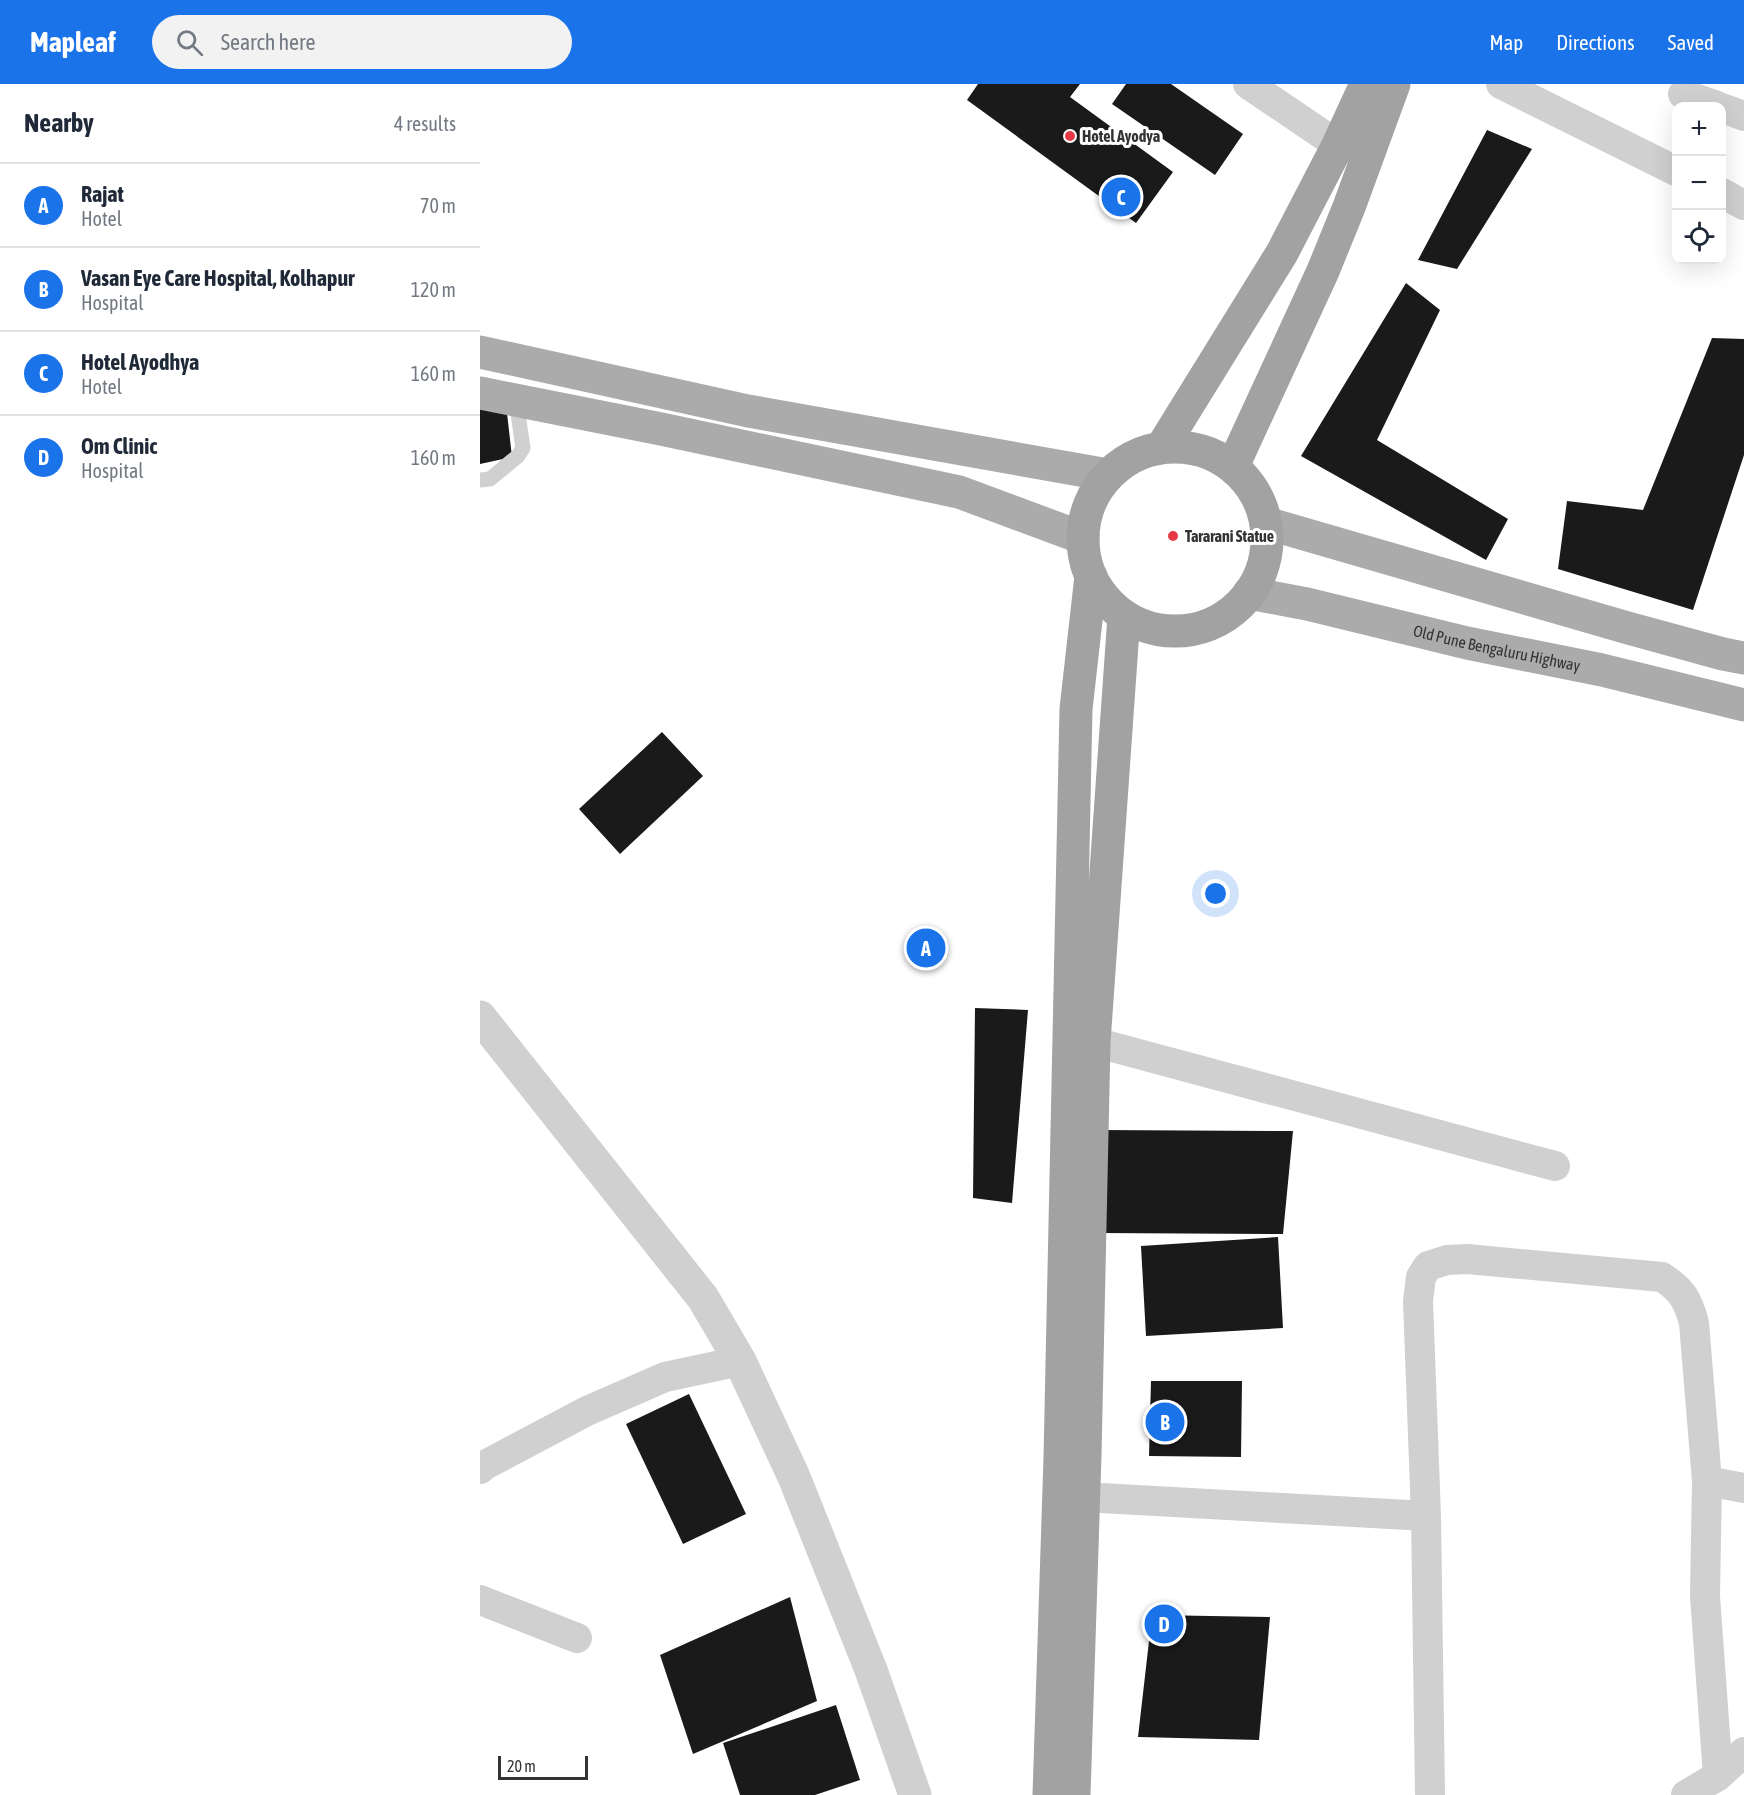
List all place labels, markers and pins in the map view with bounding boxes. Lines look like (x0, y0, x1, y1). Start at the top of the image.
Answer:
place label: Hotel Ayodya (1082, 127, 1160, 145)
marker: Hotel Ayodya (1063, 129, 1077, 143)
pin: C (1102, 174, 1140, 220)
place label: Tararani Statue (1185, 527, 1274, 545)
marker: Tararani Statue (1166, 529, 1180, 543)
pin: A (906, 926, 946, 970)
pin: B (1146, 1400, 1184, 1444)
pin: D (1144, 1602, 1184, 1646)

